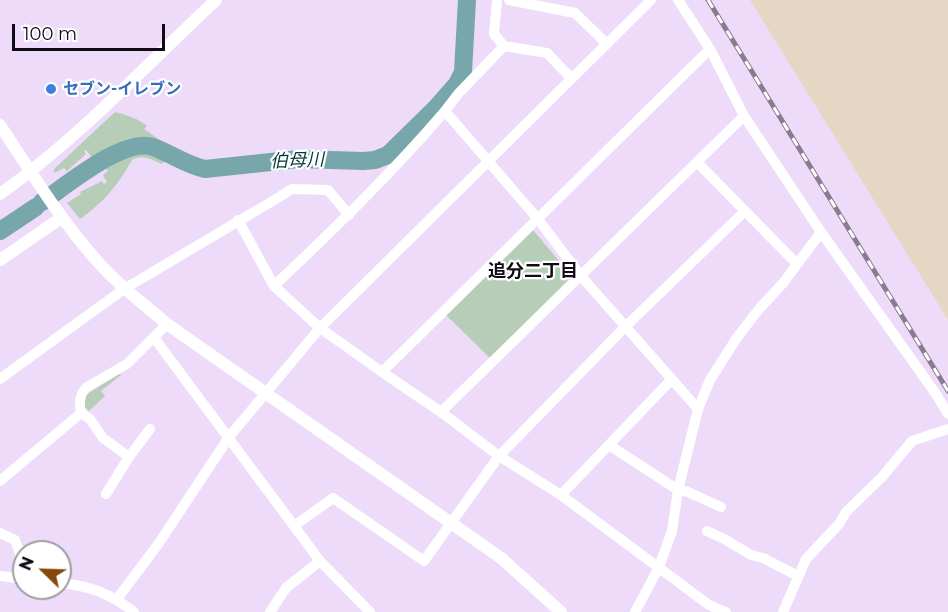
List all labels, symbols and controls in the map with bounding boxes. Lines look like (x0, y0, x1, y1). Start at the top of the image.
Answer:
scale bar (15, 12, 168, 50)
text: 100 m (23, 23, 77, 45)
place label: セブン-イレブン (63, 79, 181, 99)
marker: セブン-イレブン (44, 82, 58, 96)
water label: 伯母川 (270, 149, 324, 173)
district label: 追分二丁目 (488, 261, 578, 283)
north arrow (12, 540, 72, 600)
text: N (16, 554, 38, 573)

